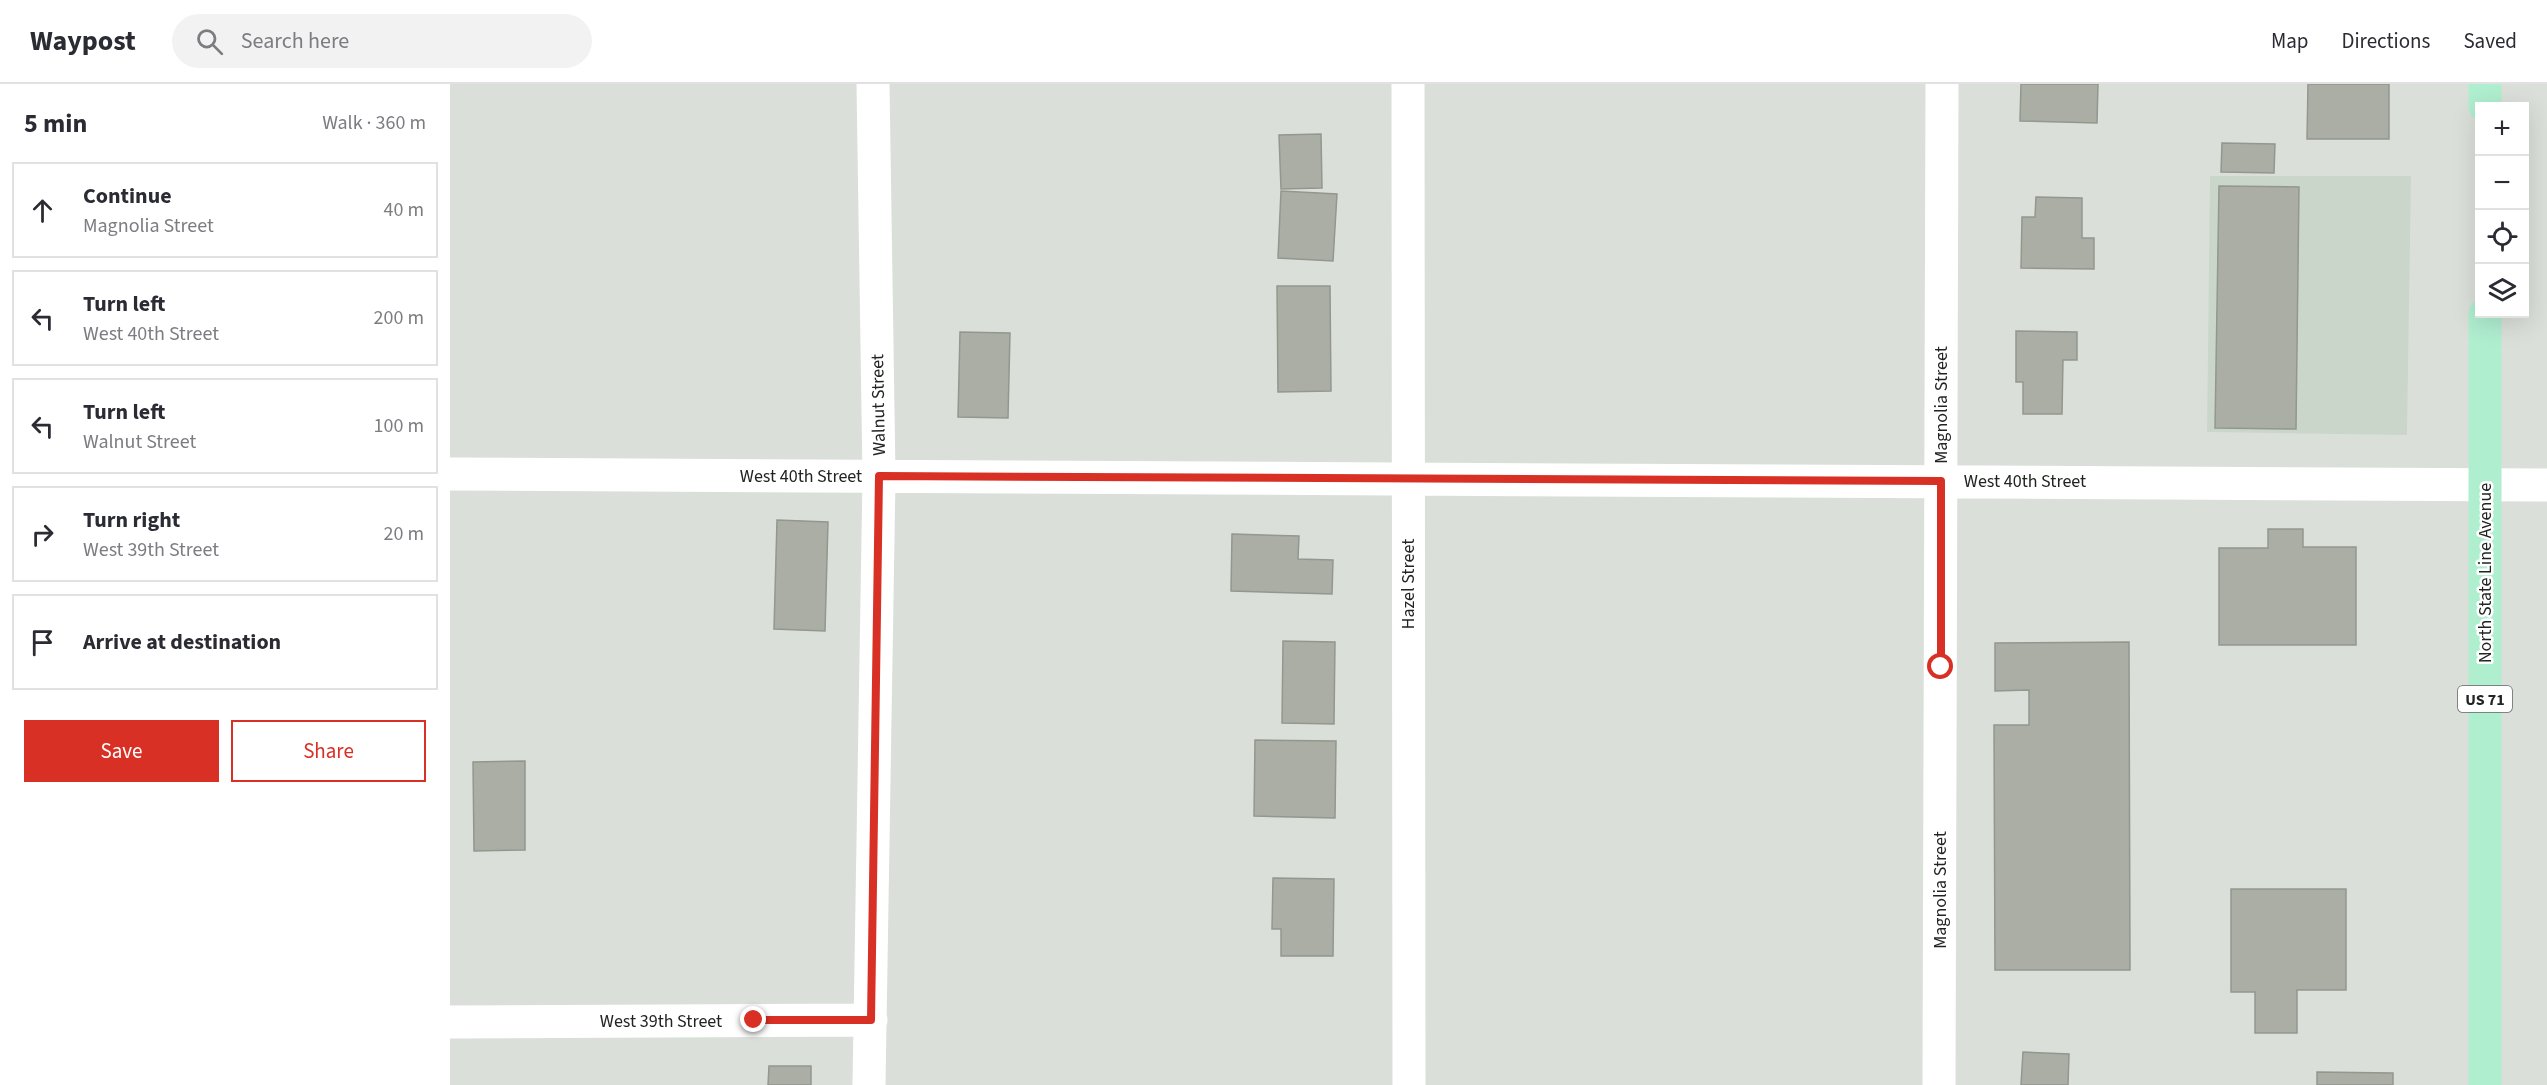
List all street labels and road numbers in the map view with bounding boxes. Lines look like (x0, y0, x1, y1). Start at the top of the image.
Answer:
street label: Magnolia Street (1929, 346, 1954, 464)
street label: Walnut Street (865, 354, 892, 456)
street label: West 40th Street (740, 464, 862, 489)
street label: West 40th Street (1964, 469, 2086, 494)
street label: North State Line Avenue (2473, 483, 2498, 663)
street label: Hazel Street (1396, 539, 1421, 629)
road number: US 71 (2458, 686, 2512, 712)
street label: Magnolia Street (1928, 831, 1953, 949)
street label: West 39th Street (600, 1009, 722, 1034)

